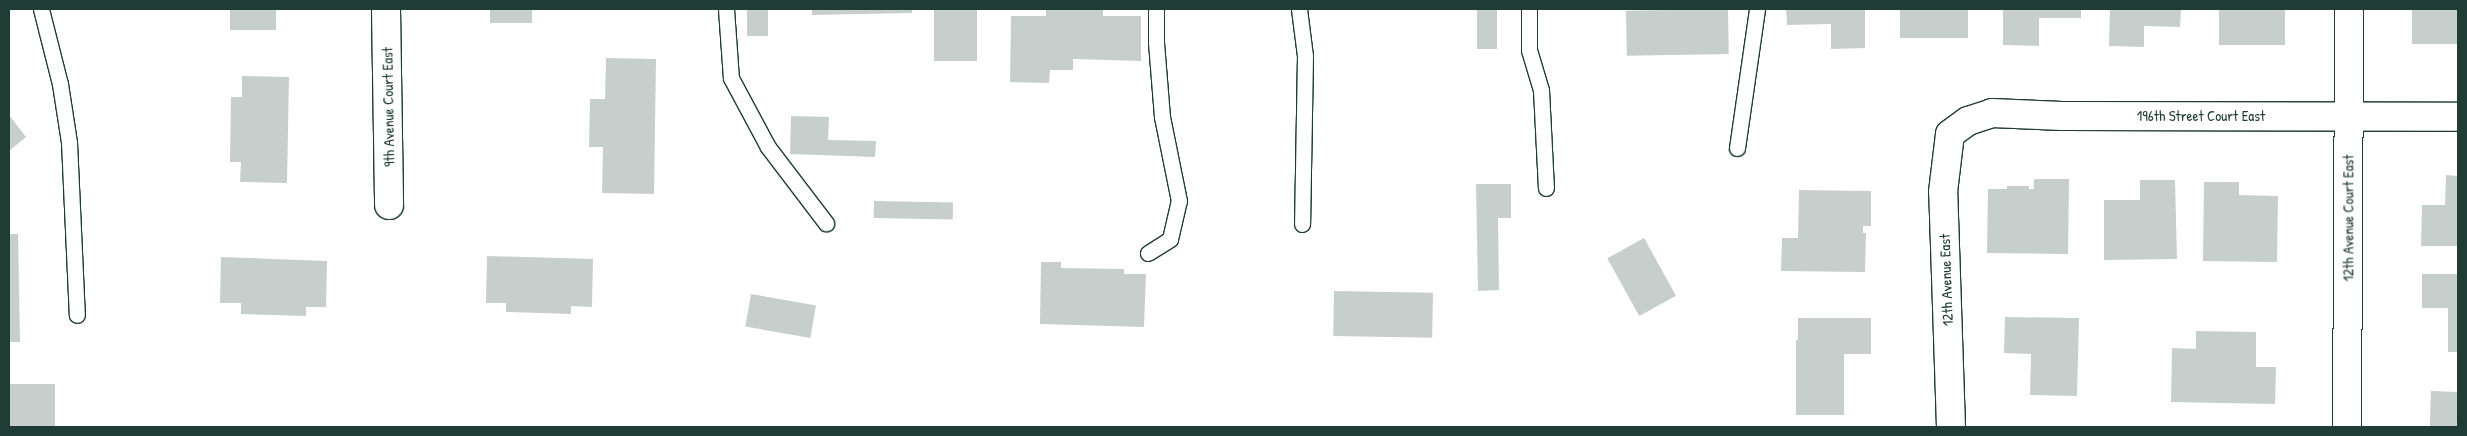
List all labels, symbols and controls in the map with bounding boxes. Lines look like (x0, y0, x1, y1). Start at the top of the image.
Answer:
street label: 9th Avenue Court East (378, 47, 398, 167)
street label: 196th Street Court East (2137, 107, 2265, 125)
street label: 12th Avenue Court East (2339, 155, 2357, 281)
street label: 12th Avenue East (1935, 234, 1957, 326)

